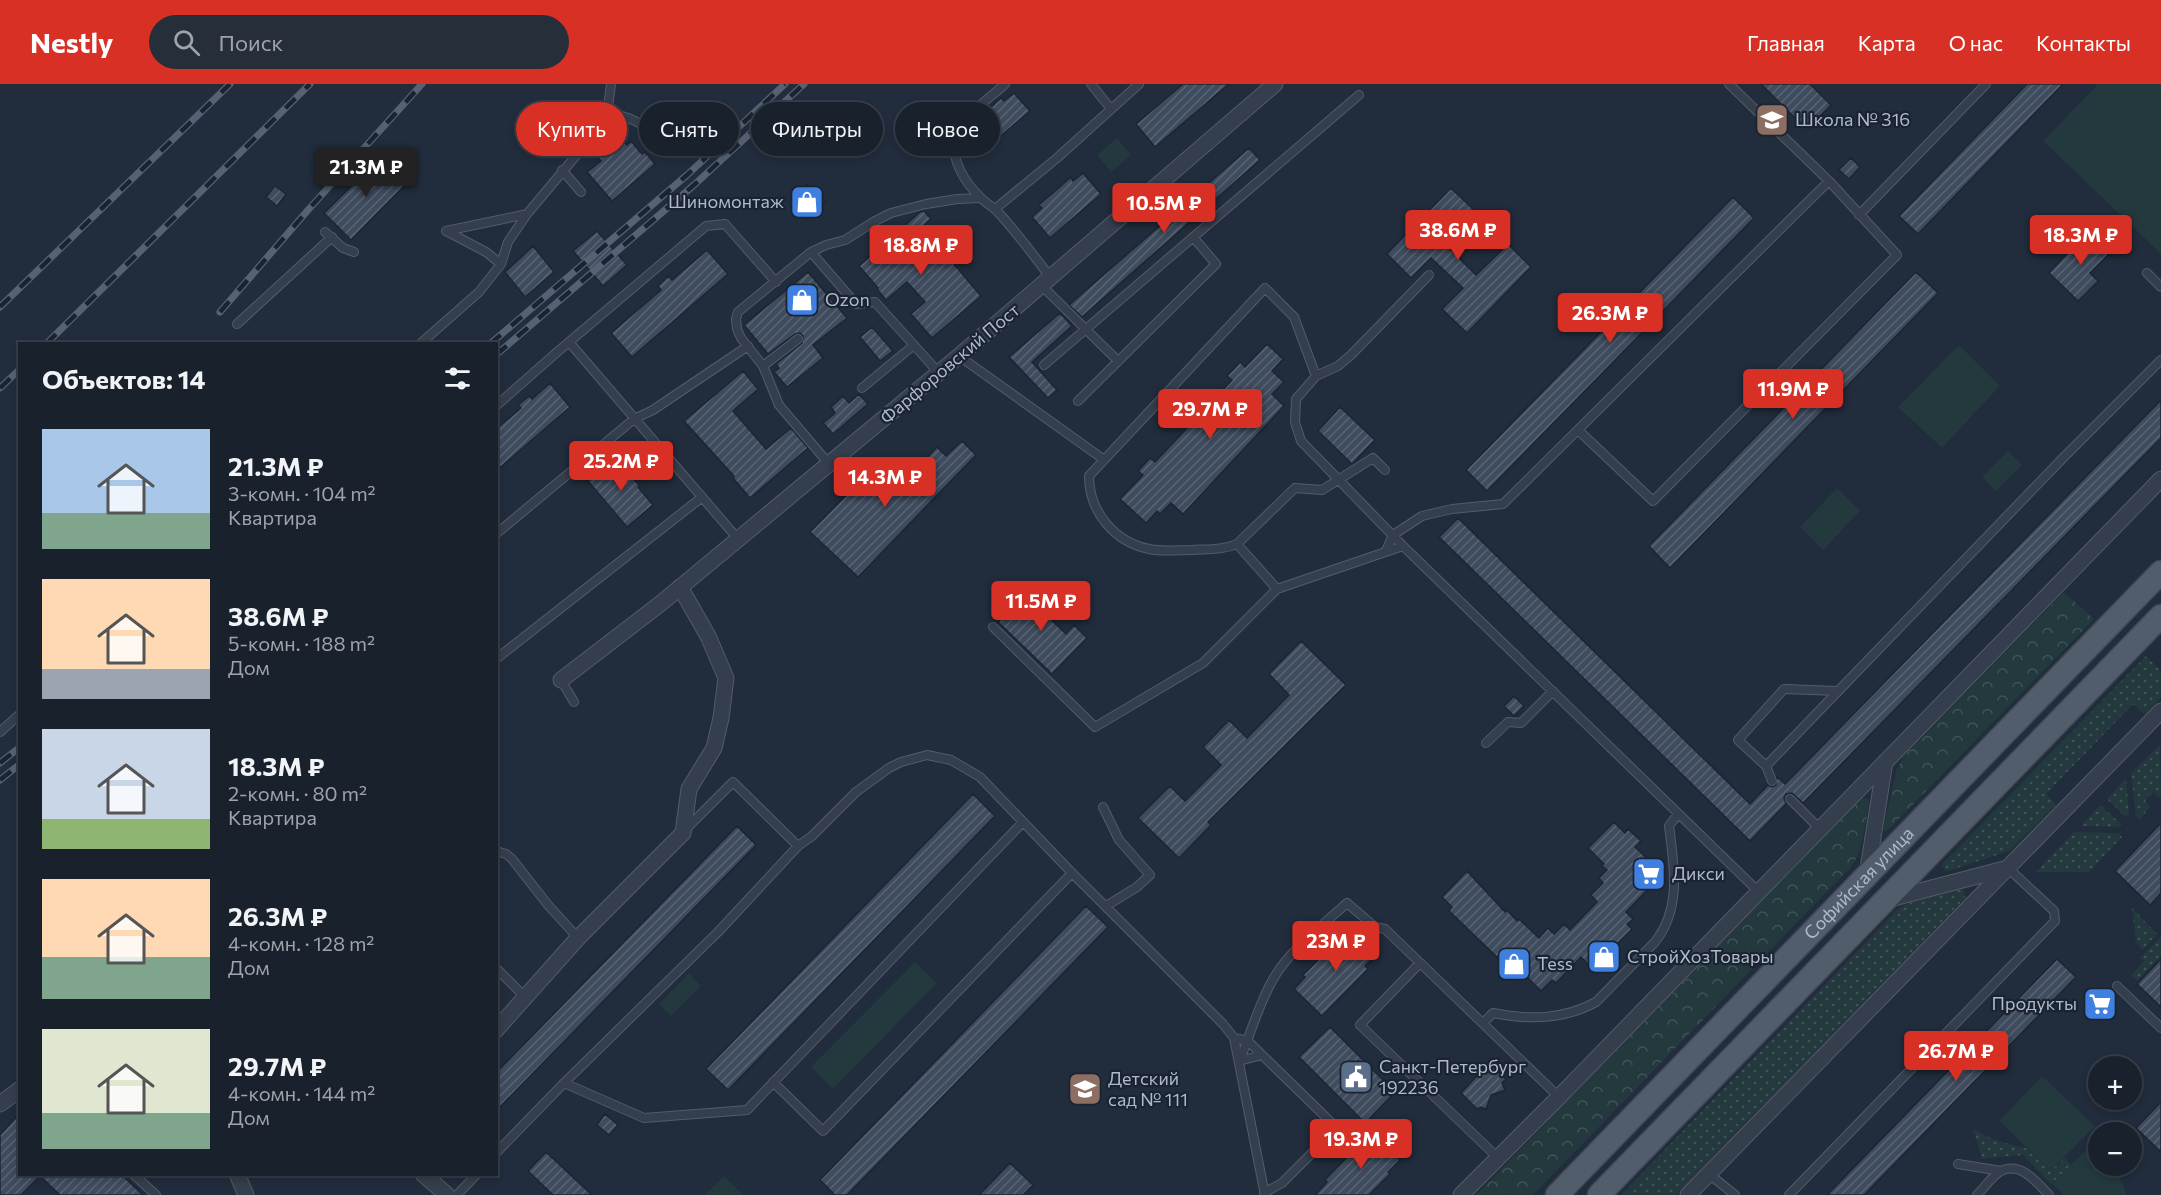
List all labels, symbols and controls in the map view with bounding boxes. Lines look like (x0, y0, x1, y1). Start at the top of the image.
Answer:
search box (149, 15, 569, 69)
text: Nestly (30, 25, 113, 59)
icon: search (170, 26, 203, 59)
text: Поиск (218, 29, 283, 56)
text: Главная (1747, 30, 1825, 55)
text: Карта (1858, 30, 1916, 55)
text: О нас (1949, 30, 2003, 55)
text: Контакты (2036, 30, 2131, 55)
chip: Купить (516, 102, 627, 156)
chip: Снять (639, 102, 739, 156)
chip: Фильтры (751, 102, 883, 156)
chip: Новое (895, 102, 1000, 156)
school or university icon: Школа № 316 (1754, 102, 1790, 138)
place label: Школа № 316 (1795, 108, 1910, 130)
pin: 21.3M ₽ (311, 147, 421, 198)
text: 21.3M ₽ (329, 154, 403, 178)
pin: 10.5M ₽ (1109, 183, 1219, 234)
shop icon: Шиномонтаж (789, 184, 825, 220)
place label: Шиномонтаж (668, 190, 784, 212)
text: 10.5M ₽ (1126, 190, 1202, 214)
pin: 38.6M ₽ (1403, 210, 1513, 261)
pin: 18.3M ₽ (2026, 215, 2136, 266)
text: 38.6M ₽ (1419, 217, 1497, 241)
text: 18.3M ₽ (2044, 222, 2118, 246)
pin: 18.8M ₽ (866, 225, 976, 276)
text: 18.8M ₽ (884, 232, 958, 256)
shop icon: Ozon (784, 282, 820, 318)
place label: Ozon (825, 288, 870, 310)
pin: 26.3M ₽ (1555, 293, 1665, 344)
street label: Фарфоровский Пост (875, 298, 1024, 428)
text: 26.3M ₽ (1572, 300, 1648, 324)
icon: filters (441, 362, 474, 395)
text: Объектов: 14 (42, 363, 206, 394)
pin: 11.9M ₽ (1738, 369, 1848, 420)
text: 11.9M ₽ (1757, 376, 1829, 400)
pin: 29.7M ₽ (1155, 389, 1265, 440)
text: 29.7M ₽ (1172, 396, 1248, 420)
pin: 25.2M ₽ (566, 441, 676, 492)
text: 25.2M ₽ (583, 448, 659, 472)
text: 21.3M ₽ (228, 450, 324, 481)
icon: home (90, 453, 162, 525)
pin: 14.3M ₽ (830, 457, 940, 508)
text: 14.3M ₽ (848, 464, 922, 488)
text: 3-комн. · 104 m² (228, 481, 376, 505)
text: Квартира (228, 505, 317, 529)
pin: 11.5M ₽ (986, 581, 1096, 632)
text: 11.5M ₽ (1005, 588, 1077, 612)
text: 38.6M ₽ (228, 600, 329, 631)
icon: home (90, 603, 162, 675)
text: 5-комн. · 188 m² (228, 631, 375, 655)
text: Дом (228, 655, 270, 679)
text: 18.3M ₽ (228, 750, 325, 781)
icon: home (90, 753, 162, 825)
text: 2-комн. · 80 m² (228, 781, 367, 805)
text: Квартира (228, 805, 317, 829)
street label: Софийская улица (1799, 822, 1918, 944)
supermarket icon: Дикси (1631, 856, 1667, 892)
place label: Дикси (1672, 862, 1725, 884)
text: 26.3M ₽ (228, 900, 328, 931)
icon: home (90, 903, 162, 975)
pin: 23M ₽ (1294, 921, 1378, 972)
text: 23M ₽ (1306, 928, 1366, 952)
text: 4-комн. · 128 m² (228, 931, 374, 955)
shop icon: СтройХозТовары (1586, 939, 1622, 975)
place label: СтройХозТовары (1627, 945, 1774, 967)
shop icon: Tess (1496, 946, 1532, 982)
place label: Tess (1537, 952, 1573, 974)
text: Дом (228, 955, 270, 979)
supermarket icon: Продукты (2082, 986, 2118, 1022)
place label: Продукты (1992, 992, 2077, 1014)
pin: 26.7M ₽ (1901, 1031, 2011, 1082)
text: 26.7M ₽ (1918, 1038, 1994, 1062)
text: 29.7M ₽ (228, 1050, 326, 1081)
icon: home (90, 1053, 162, 1125)
place label: Санкт-Петербург 192236 (1379, 1055, 1526, 1098)
map controls (2088, 1056, 2142, 1176)
button: + (2088, 1056, 2142, 1110)
public building icon: Санкт-Петербург 192236 (1338, 1059, 1374, 1095)
place label: Детский сад № 111 (1108, 1067, 1188, 1110)
school or university icon: Детский сад № 111 (1067, 1071, 1103, 1107)
text: 4-комн. · 144 m² (228, 1081, 375, 1105)
text: Дом (228, 1105, 270, 1129)
pin: 19.3M ₽ (1306, 1119, 1416, 1170)
button: − (2088, 1122, 2142, 1176)
text: 19.3M ₽ (1324, 1126, 1398, 1150)

